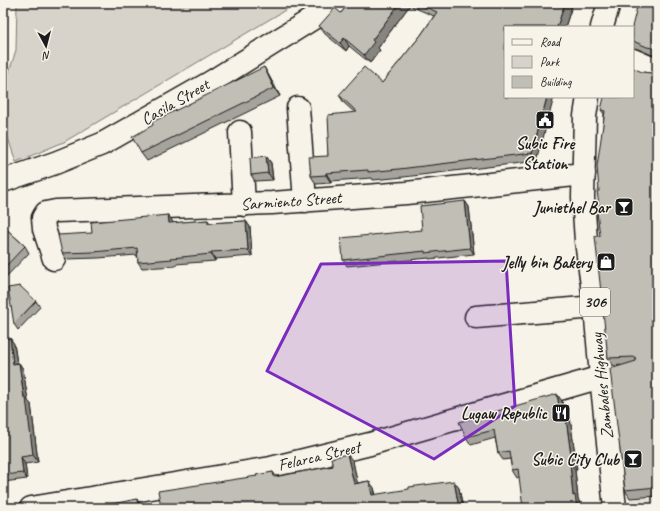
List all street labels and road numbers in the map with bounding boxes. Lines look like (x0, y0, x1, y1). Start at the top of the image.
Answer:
street label: Casila Street (137, 73, 215, 130)
street label: Sarmiento Street (240, 187, 344, 215)
road number: 306 (580, 288, 610, 316)
street label: Zambales Highway (586, 331, 618, 440)
street label: Felarca Street (276, 436, 364, 476)

